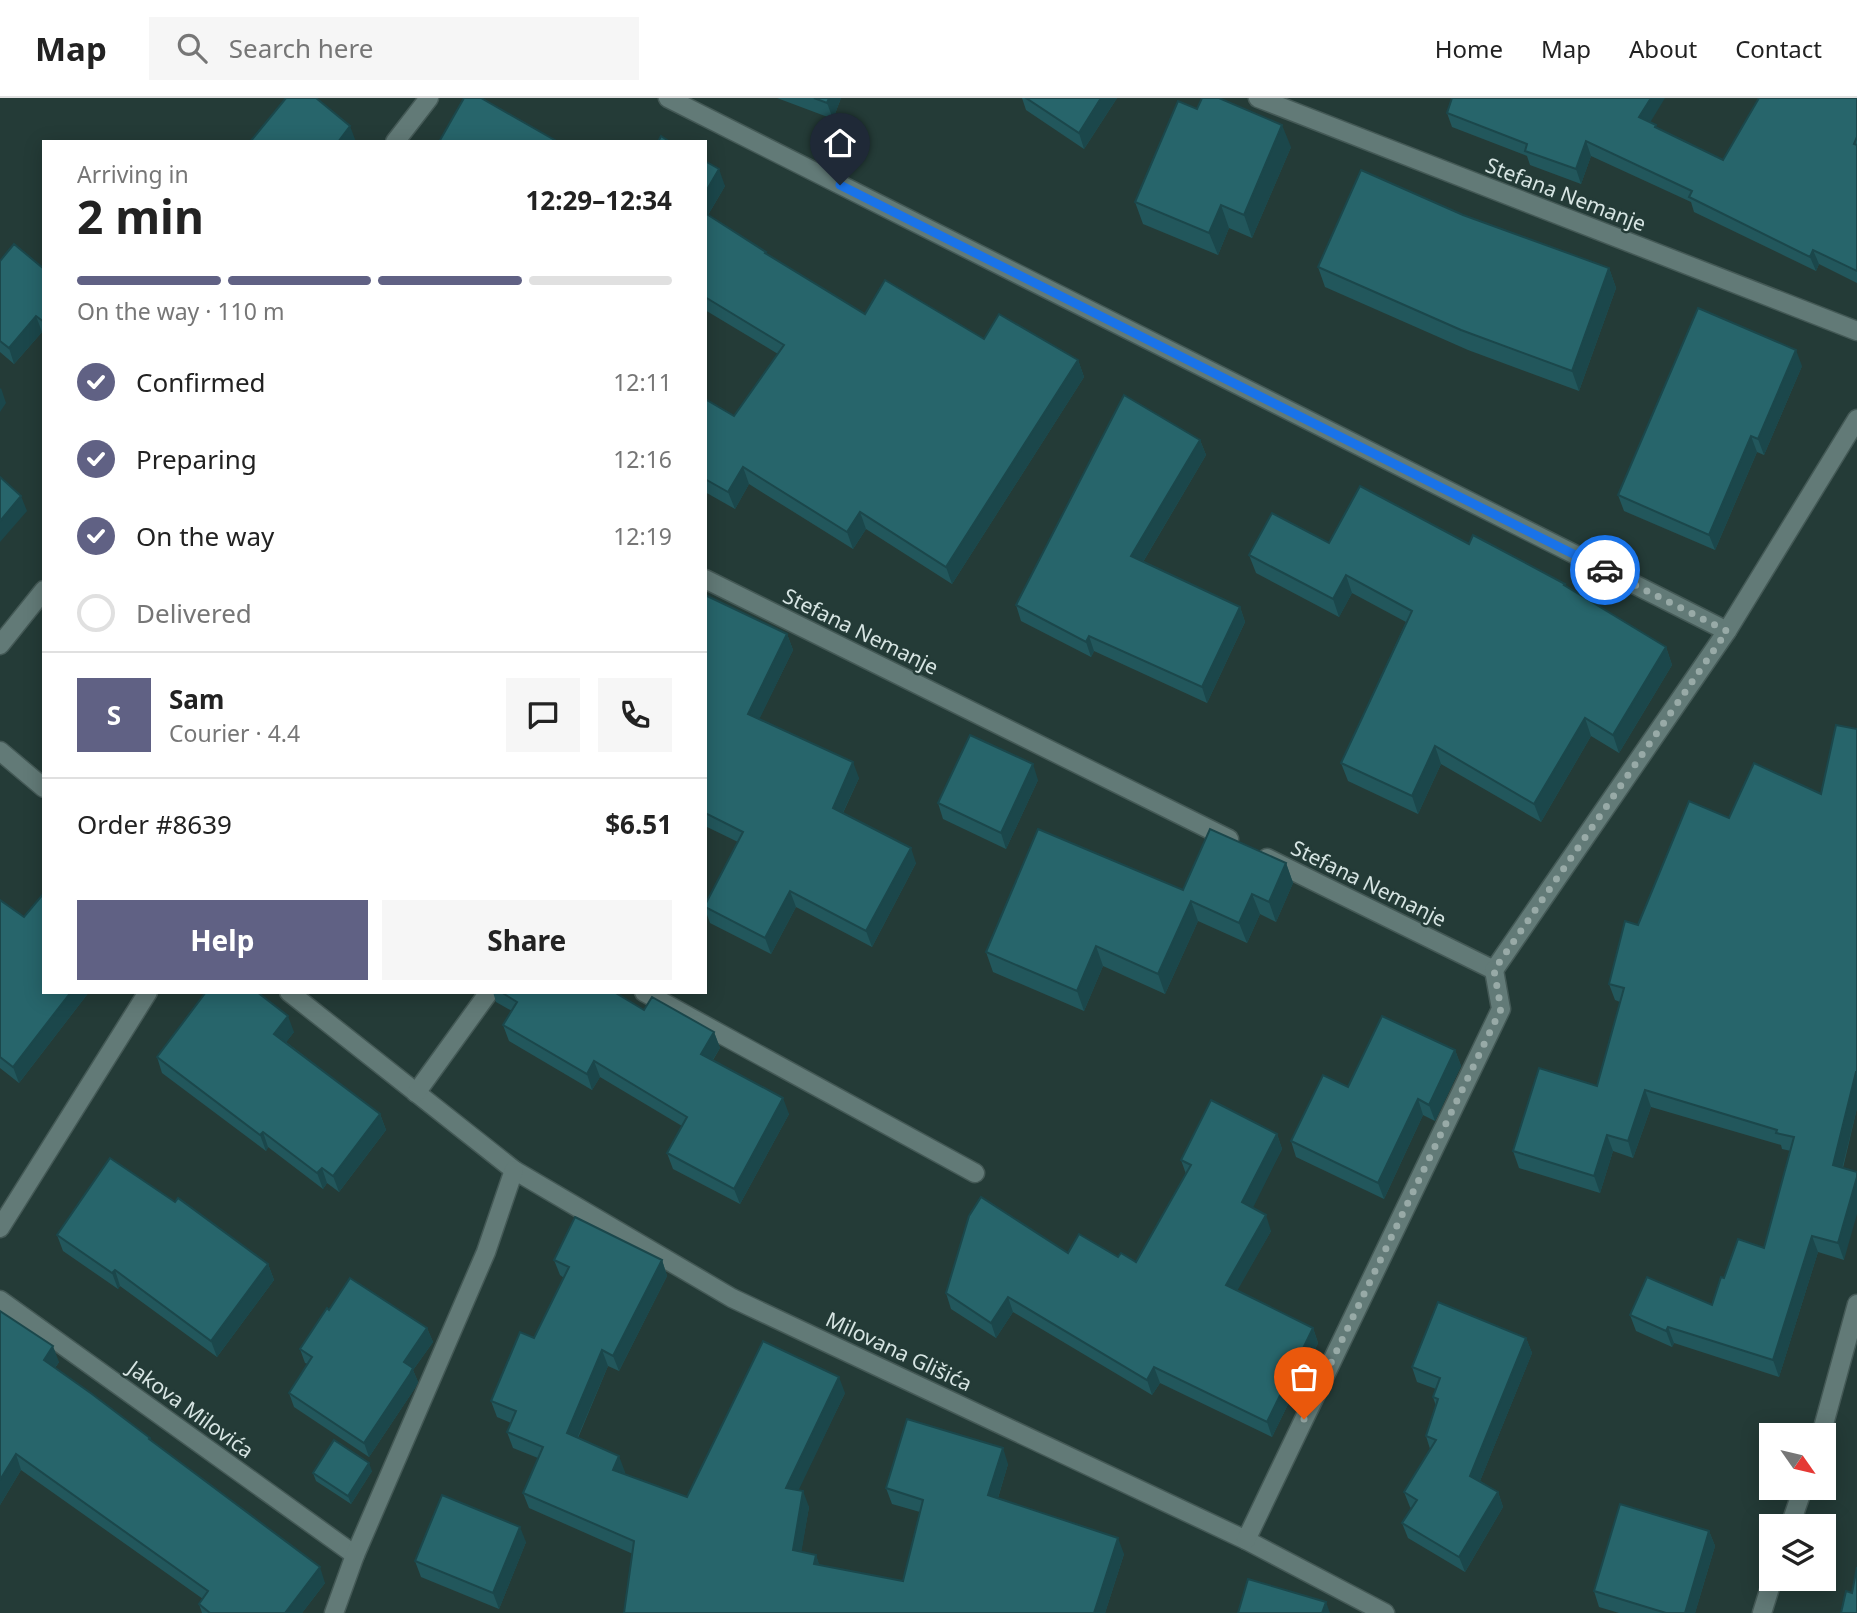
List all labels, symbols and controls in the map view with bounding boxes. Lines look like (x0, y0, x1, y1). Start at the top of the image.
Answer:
search box (149, 17, 639, 80)
text: Map (35, 26, 107, 71)
icon: search (173, 29, 211, 67)
text: Search here (229, 30, 373, 66)
text: Home (1435, 32, 1503, 65)
text: Map (1541, 32, 1591, 65)
text: About (1629, 32, 1697, 65)
text: Contact (1735, 32, 1822, 65)
pin (810, 113, 870, 185)
icon: home (821, 124, 859, 162)
street label: Stefana Nemanje (1482, 151, 1650, 237)
text: Arriving in (77, 158, 189, 190)
text: 12:29–12:34 (525, 182, 672, 218)
text: 2 min (77, 185, 204, 247)
text: On the way · 110 m (77, 295, 284, 327)
icon: check (77, 363, 115, 401)
text: Confirmed (136, 364, 266, 400)
text: 12:11 (613, 366, 672, 398)
icon: check (77, 440, 115, 478)
text: Preparing (136, 441, 257, 477)
text: 12:16 (613, 443, 672, 475)
icon: check (77, 517, 115, 555)
text: On the way (136, 518, 274, 554)
text: 12:19 (613, 520, 672, 552)
courier (1570, 535, 1640, 605)
icon: car (1586, 551, 1624, 589)
street label: Stefana Nemanje (779, 581, 943, 681)
text: Delivered (136, 595, 252, 631)
button: chat (506, 678, 580, 752)
button: phone (598, 678, 672, 752)
text: Sam (169, 681, 224, 717)
text: S (107, 697, 121, 733)
text: Courier · 4.4 (169, 717, 300, 749)
text: Order #8639 (77, 806, 232, 842)
text: $6.51 (605, 806, 672, 842)
street label: Stefana Nemanje (1287, 833, 1451, 933)
button: Help (77, 900, 368, 980)
button: Share (382, 900, 672, 980)
street label: Milovana Glišića (821, 1305, 977, 1397)
pin (1274, 1347, 1334, 1419)
street label: Jakova Milovića (121, 1353, 260, 1464)
icon: bag (1285, 1358, 1323, 1396)
north arrow (1759, 1423, 1836, 1500)
map controls (1759, 1423, 1836, 1591)
button: layers (1759, 1514, 1836, 1591)

